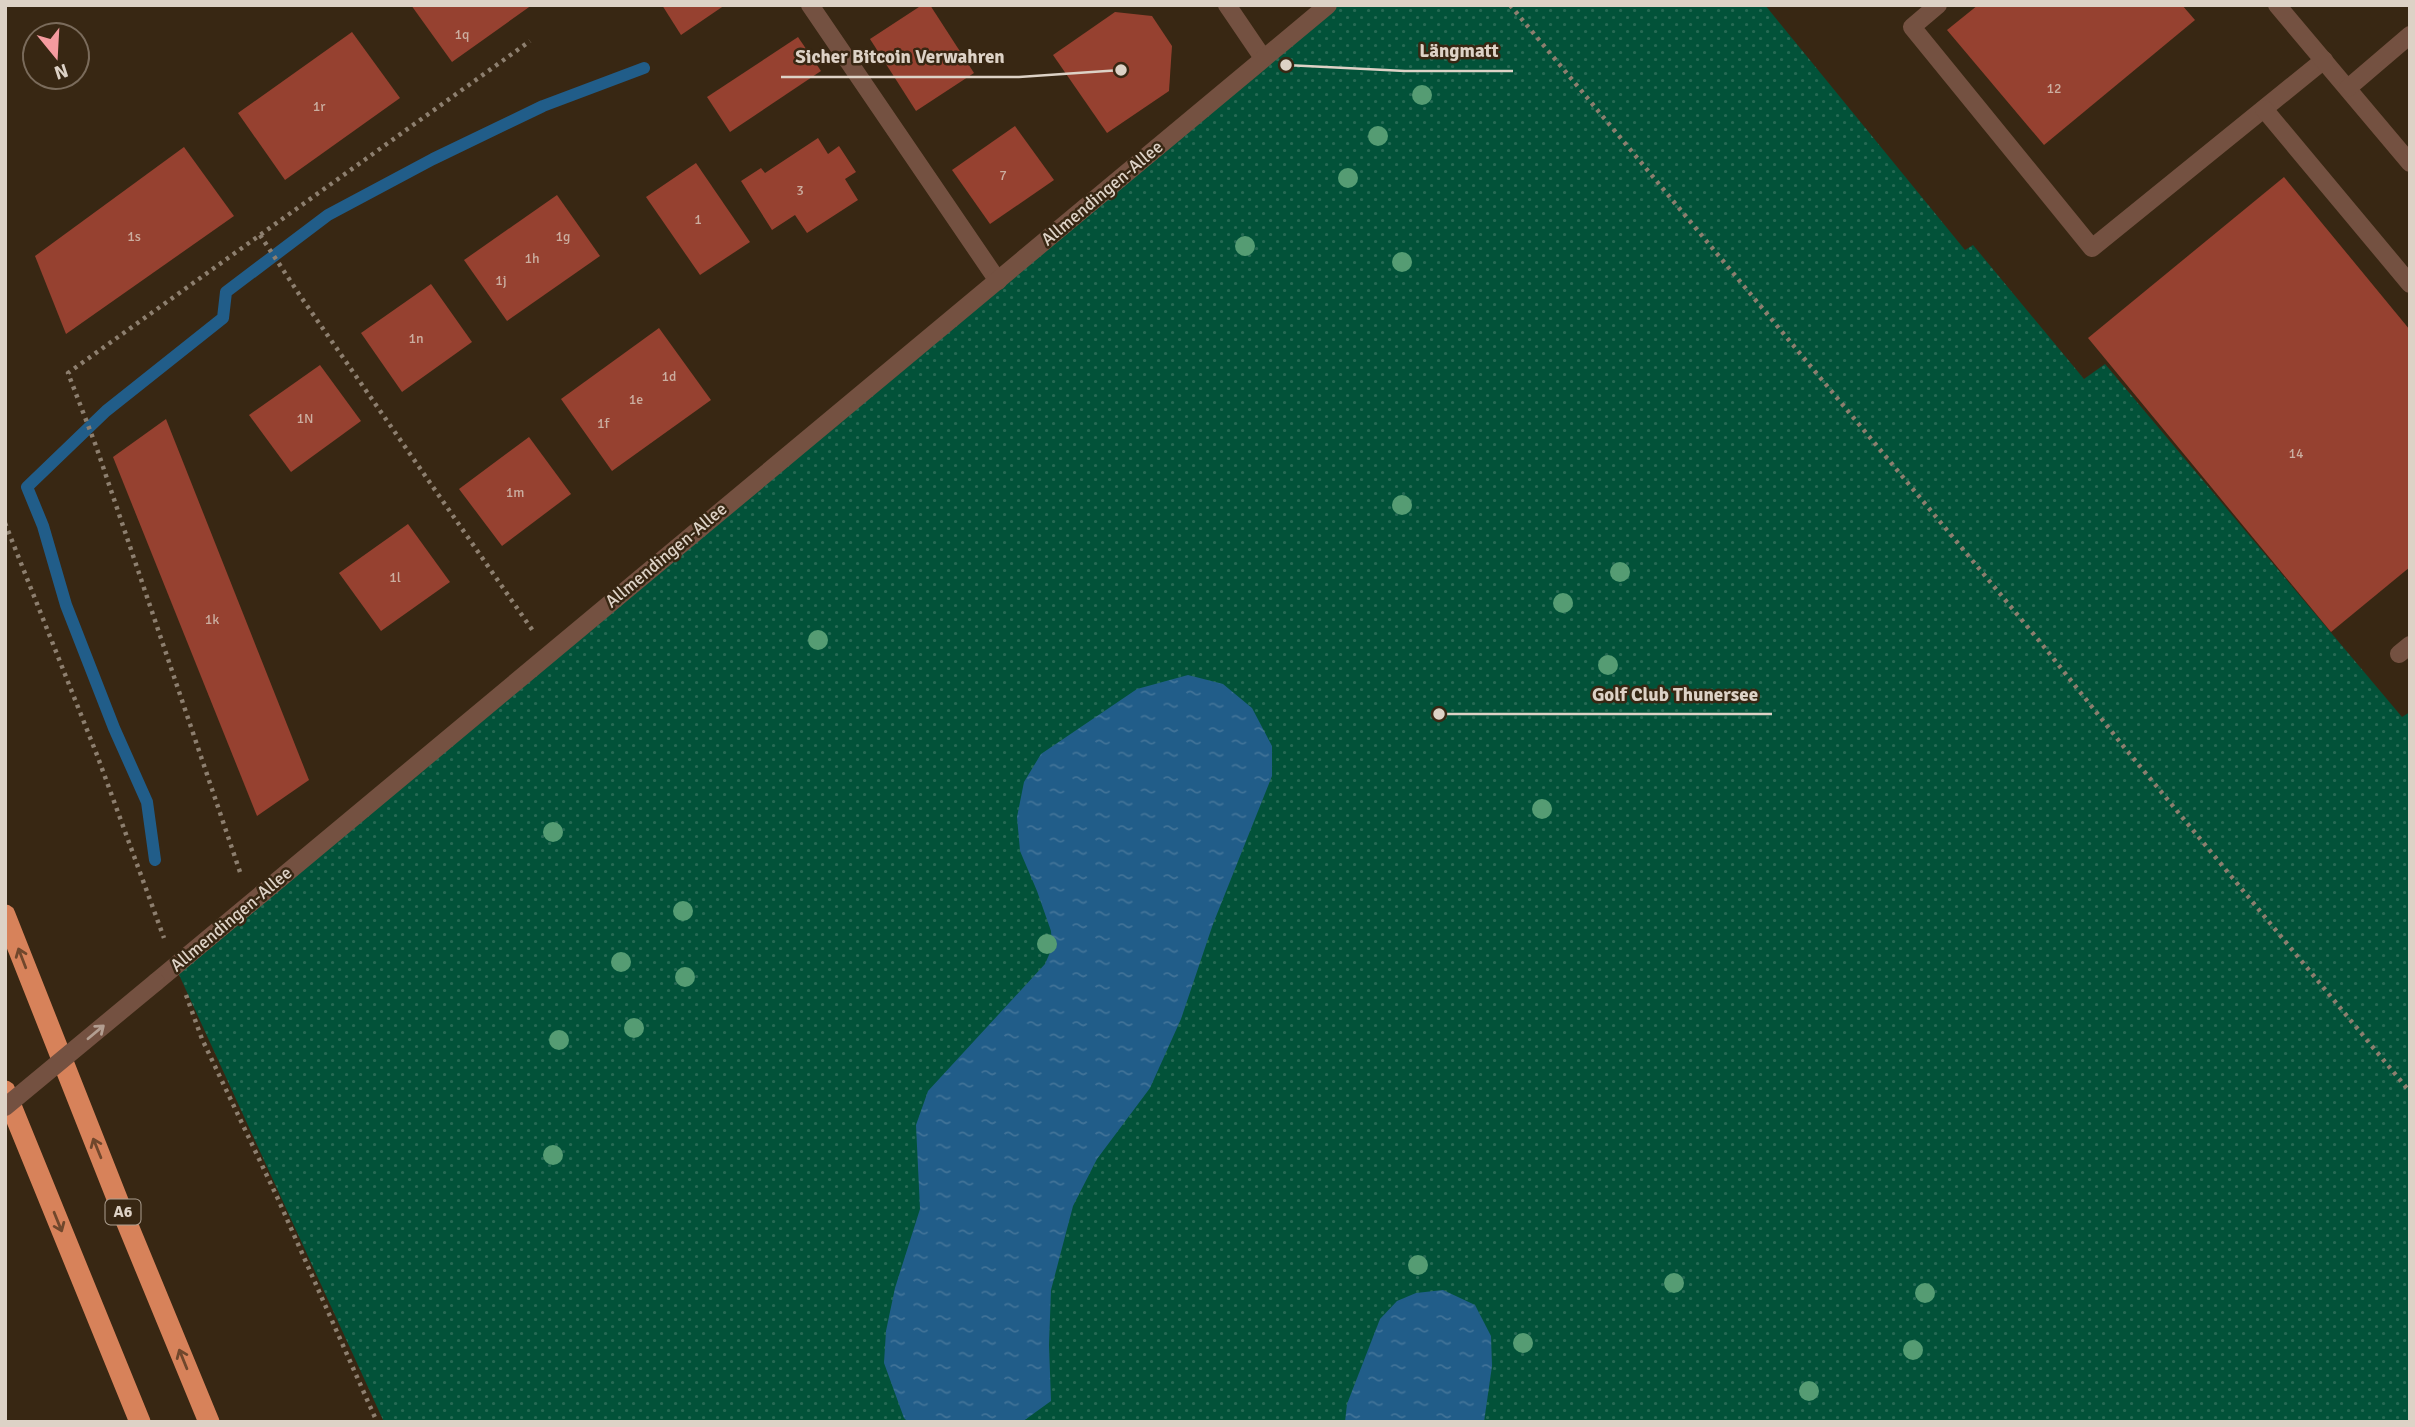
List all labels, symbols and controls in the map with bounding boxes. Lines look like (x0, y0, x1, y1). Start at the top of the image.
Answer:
north arrow (21, 21, 91, 91)
house number: 1q (455, 26, 469, 43)
callout: Längmatt (1405, 31, 1513, 71)
callout: Sicher Bitcoin Verwahren (781, 37, 1019, 77)
text: Längmatt (1419, 39, 1499, 63)
text: Sicher Bitcoin Verwahren (795, 45, 1005, 69)
text: N (51, 58, 71, 85)
house number: 12 (2046, 80, 2062, 97)
house number: 1r (313, 98, 326, 115)
street label: Allmendingen-Allee (1037, 136, 1167, 250)
house number: 7 (999, 167, 1007, 184)
house number: 3 (796, 182, 804, 199)
house number: 1 (694, 211, 702, 228)
house number: 1s (127, 228, 141, 245)
house number: 1g (556, 228, 570, 245)
house number: 1h (524, 250, 540, 267)
house number: 1j (495, 272, 507, 289)
house number: 1n (408, 330, 424, 347)
house number: 1d (662, 368, 676, 385)
house number: 1e (629, 391, 643, 408)
house number: 1N (296, 410, 314, 427)
house number: 1f (597, 415, 610, 432)
house number: 14 (2288, 445, 2304, 462)
house number: 1m (506, 484, 524, 501)
street label: Allmendingen-Allee (601, 498, 731, 612)
house number: 1l (389, 569, 401, 586)
house number: 1k (205, 611, 219, 628)
callout: Golf Club Thunersee (1578, 674, 1772, 714)
text: Golf Club Thunersee (1592, 683, 1758, 707)
street label: Allmendingen-Allee (166, 862, 296, 976)
one-way arrow (15, 948, 27, 970)
one-way arrow (86, 1024, 104, 1040)
one-way arrow (89, 1138, 102, 1159)
road number: A6 (106, 1200, 140, 1224)
one-way arrow (52, 1211, 65, 1233)
one-way arrow (176, 1348, 189, 1370)

